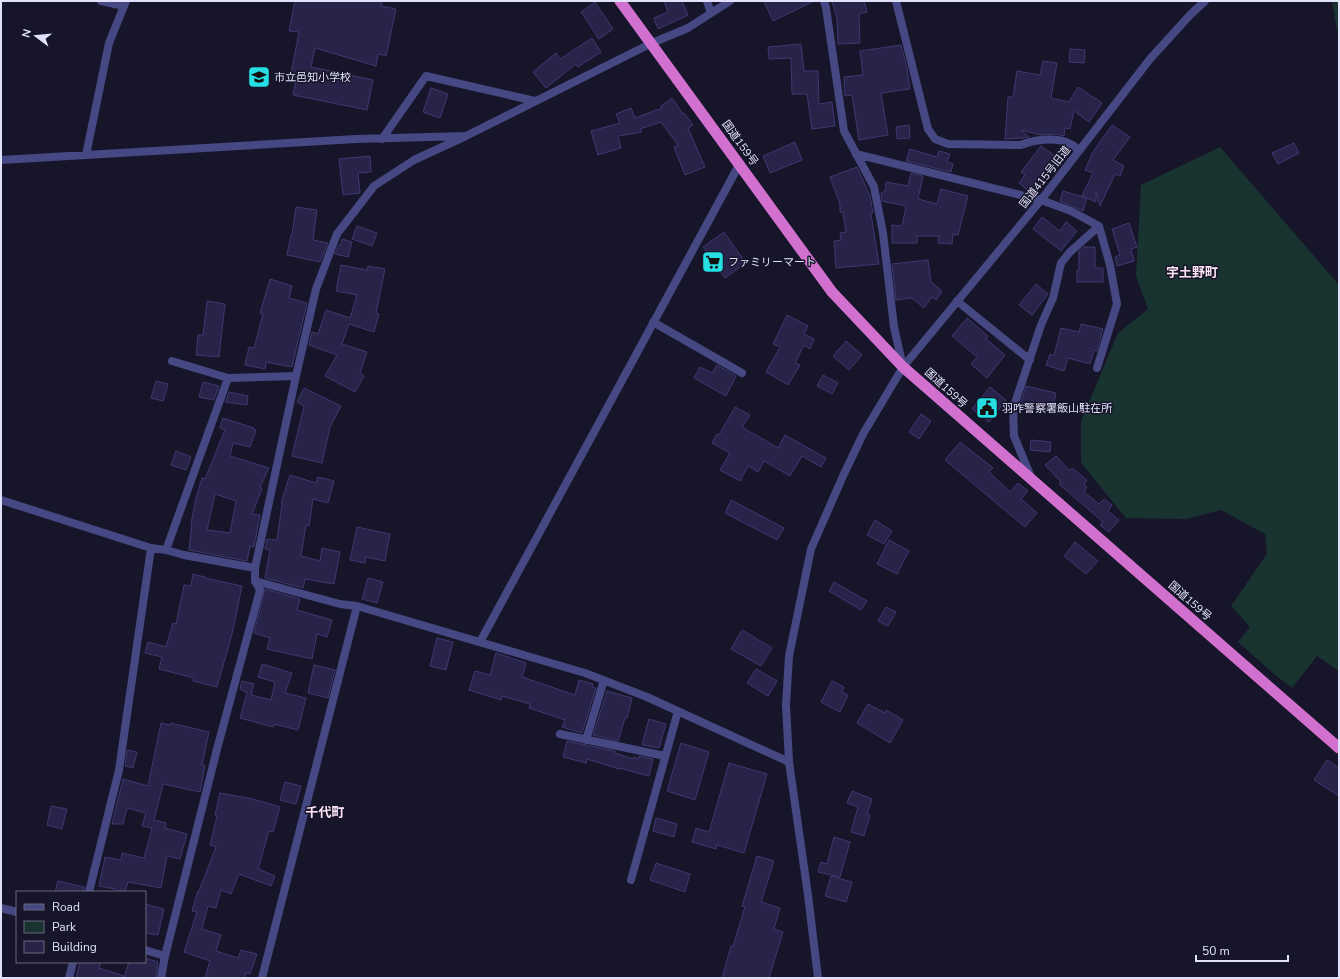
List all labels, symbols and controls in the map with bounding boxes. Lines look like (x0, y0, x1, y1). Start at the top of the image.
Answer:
north arrow (16, 16, 56, 56)
text: N (19, 27, 35, 39)
school or university icon: 市立邑知小学校 (246, 64, 272, 90)
place label: 市立邑知小学校 (274, 70, 351, 85)
street label: 国道159号 (718, 117, 762, 169)
street label: 国道415号旧道 (1016, 143, 1074, 211)
supermarket icon: ファミリーマート (700, 249, 726, 275)
place label: ファミリーマート (728, 255, 816, 270)
district label: 宇土野町 (1166, 264, 1218, 282)
street label: 国道159号 (921, 365, 971, 411)
public building icon: 羽咋警察署飯山駐在所 (974, 395, 1000, 421)
place label: 羽咋警察署飯山駐在所 (1002, 401, 1113, 416)
street label: 国道159号 (1165, 578, 1215, 624)
district label: 千代町 (305, 804, 345, 822)
legend (16, 891, 146, 963)
text: Road (52, 899, 80, 915)
text: Park (52, 919, 77, 935)
scale bar (1196, 937, 1288, 963)
text: Building (52, 939, 97, 955)
text: 50 m (1202, 943, 1230, 959)

